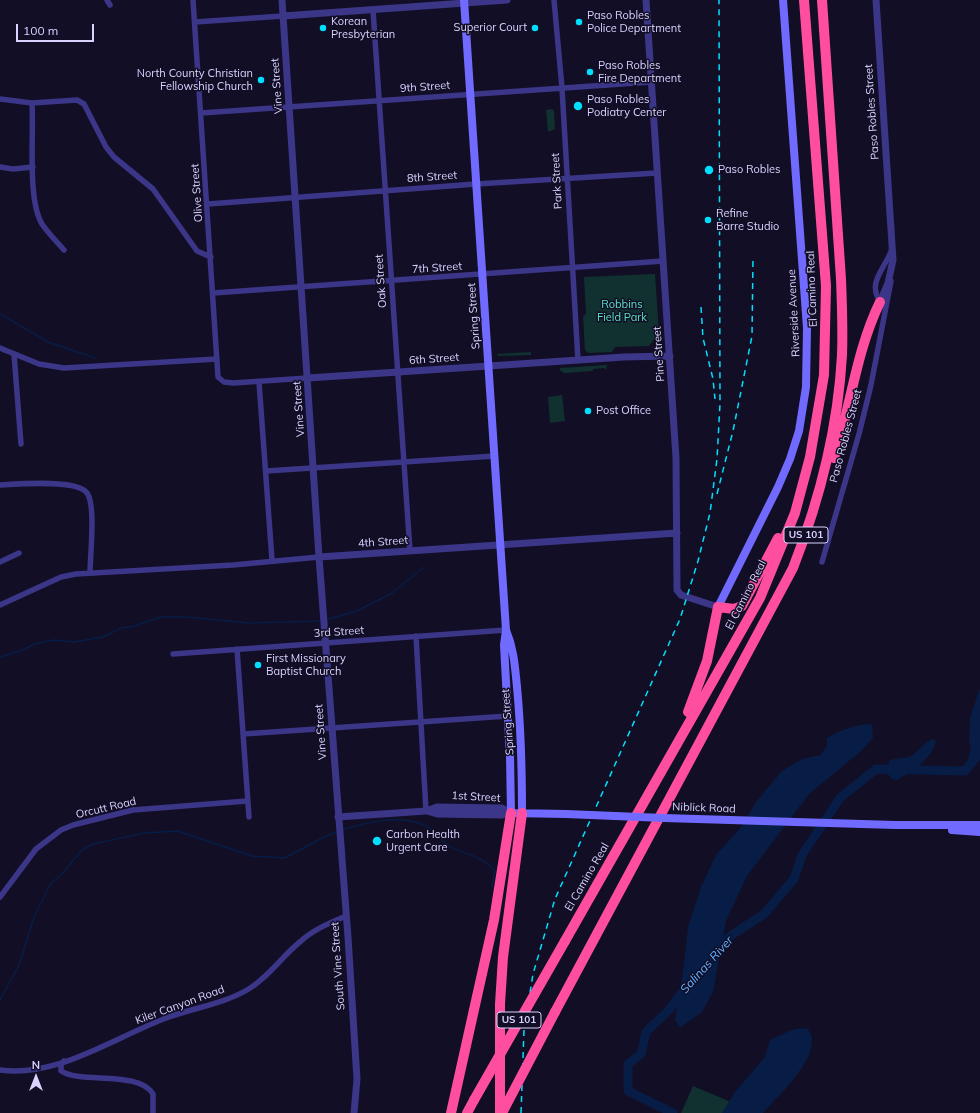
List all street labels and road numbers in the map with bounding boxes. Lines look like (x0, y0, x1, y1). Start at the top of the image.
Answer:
street label: Vine Street (268, 58, 286, 114)
street label: Paso Robles Street (862, 64, 882, 160)
street label: 9th Street (400, 79, 450, 95)
street label: Park Street (549, 152, 565, 210)
street label: Olive Street (188, 163, 206, 223)
street label: 8th Street (407, 169, 457, 185)
street label: El Camino Real (804, 251, 820, 327)
street label: Oak Street (373, 254, 389, 308)
street label: 7th Street (412, 260, 462, 276)
street label: Riverside Avenue (785, 269, 803, 357)
street label: Spring Street (465, 282, 483, 350)
street label: Pine Street (650, 326, 668, 382)
street label: 6th Street (409, 351, 459, 367)
street label: Vine Street (290, 381, 308, 437)
street label: Paso Robles Street (827, 388, 865, 484)
road number: US 101 (784, 527, 828, 543)
street label: 4th Street (358, 534, 408, 550)
street label: El Camino Real (723, 558, 769, 632)
street label: 3rd Street (313, 624, 365, 640)
street label: Spring Street (499, 688, 517, 756)
street label: Vine Street (312, 704, 330, 760)
street label: 1st Street (451, 789, 501, 805)
street label: Orcutt Road (75, 795, 137, 821)
street label: Niblick Road (672, 800, 736, 816)
street label: El Camino Real (562, 841, 612, 913)
street label: South Vine Street (328, 921, 348, 1011)
street label: Kiler Canyon Road (134, 983, 226, 1027)
road number: US 101 (497, 1012, 541, 1028)

